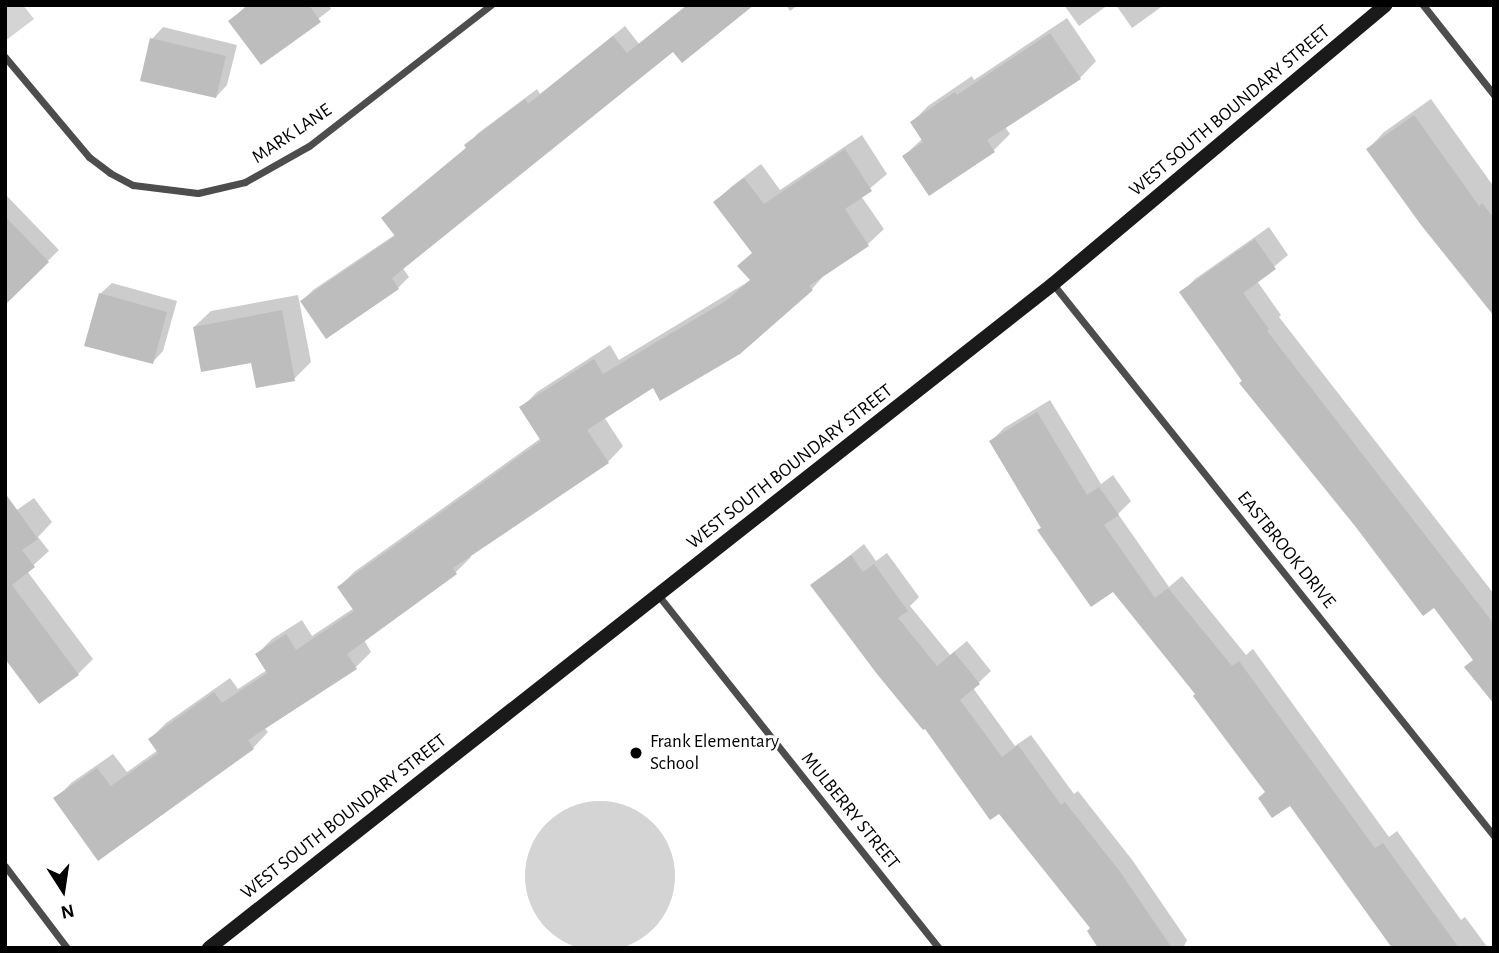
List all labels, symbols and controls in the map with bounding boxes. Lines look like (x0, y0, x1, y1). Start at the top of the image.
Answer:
street label: WEST SOUTH BOUNDARY STREET (1125, 20, 1335, 202)
street label: MARK LANE (248, 99, 336, 169)
street label: WEST SOUTH BOUNDARY STREET (682, 380, 898, 554)
street label: EASTBROOK DRIVE (1232, 487, 1340, 613)
street label: WEST SOUTH BOUNDARY STREET (236, 730, 452, 904)
place label: Frank Elementary School (650, 731, 779, 775)
marker: Frank Elementary School (628, 745, 644, 761)
street label: MULBERRY STREET (796, 748, 904, 874)
north arrow (28, 855, 98, 925)
text: N (59, 900, 76, 922)

